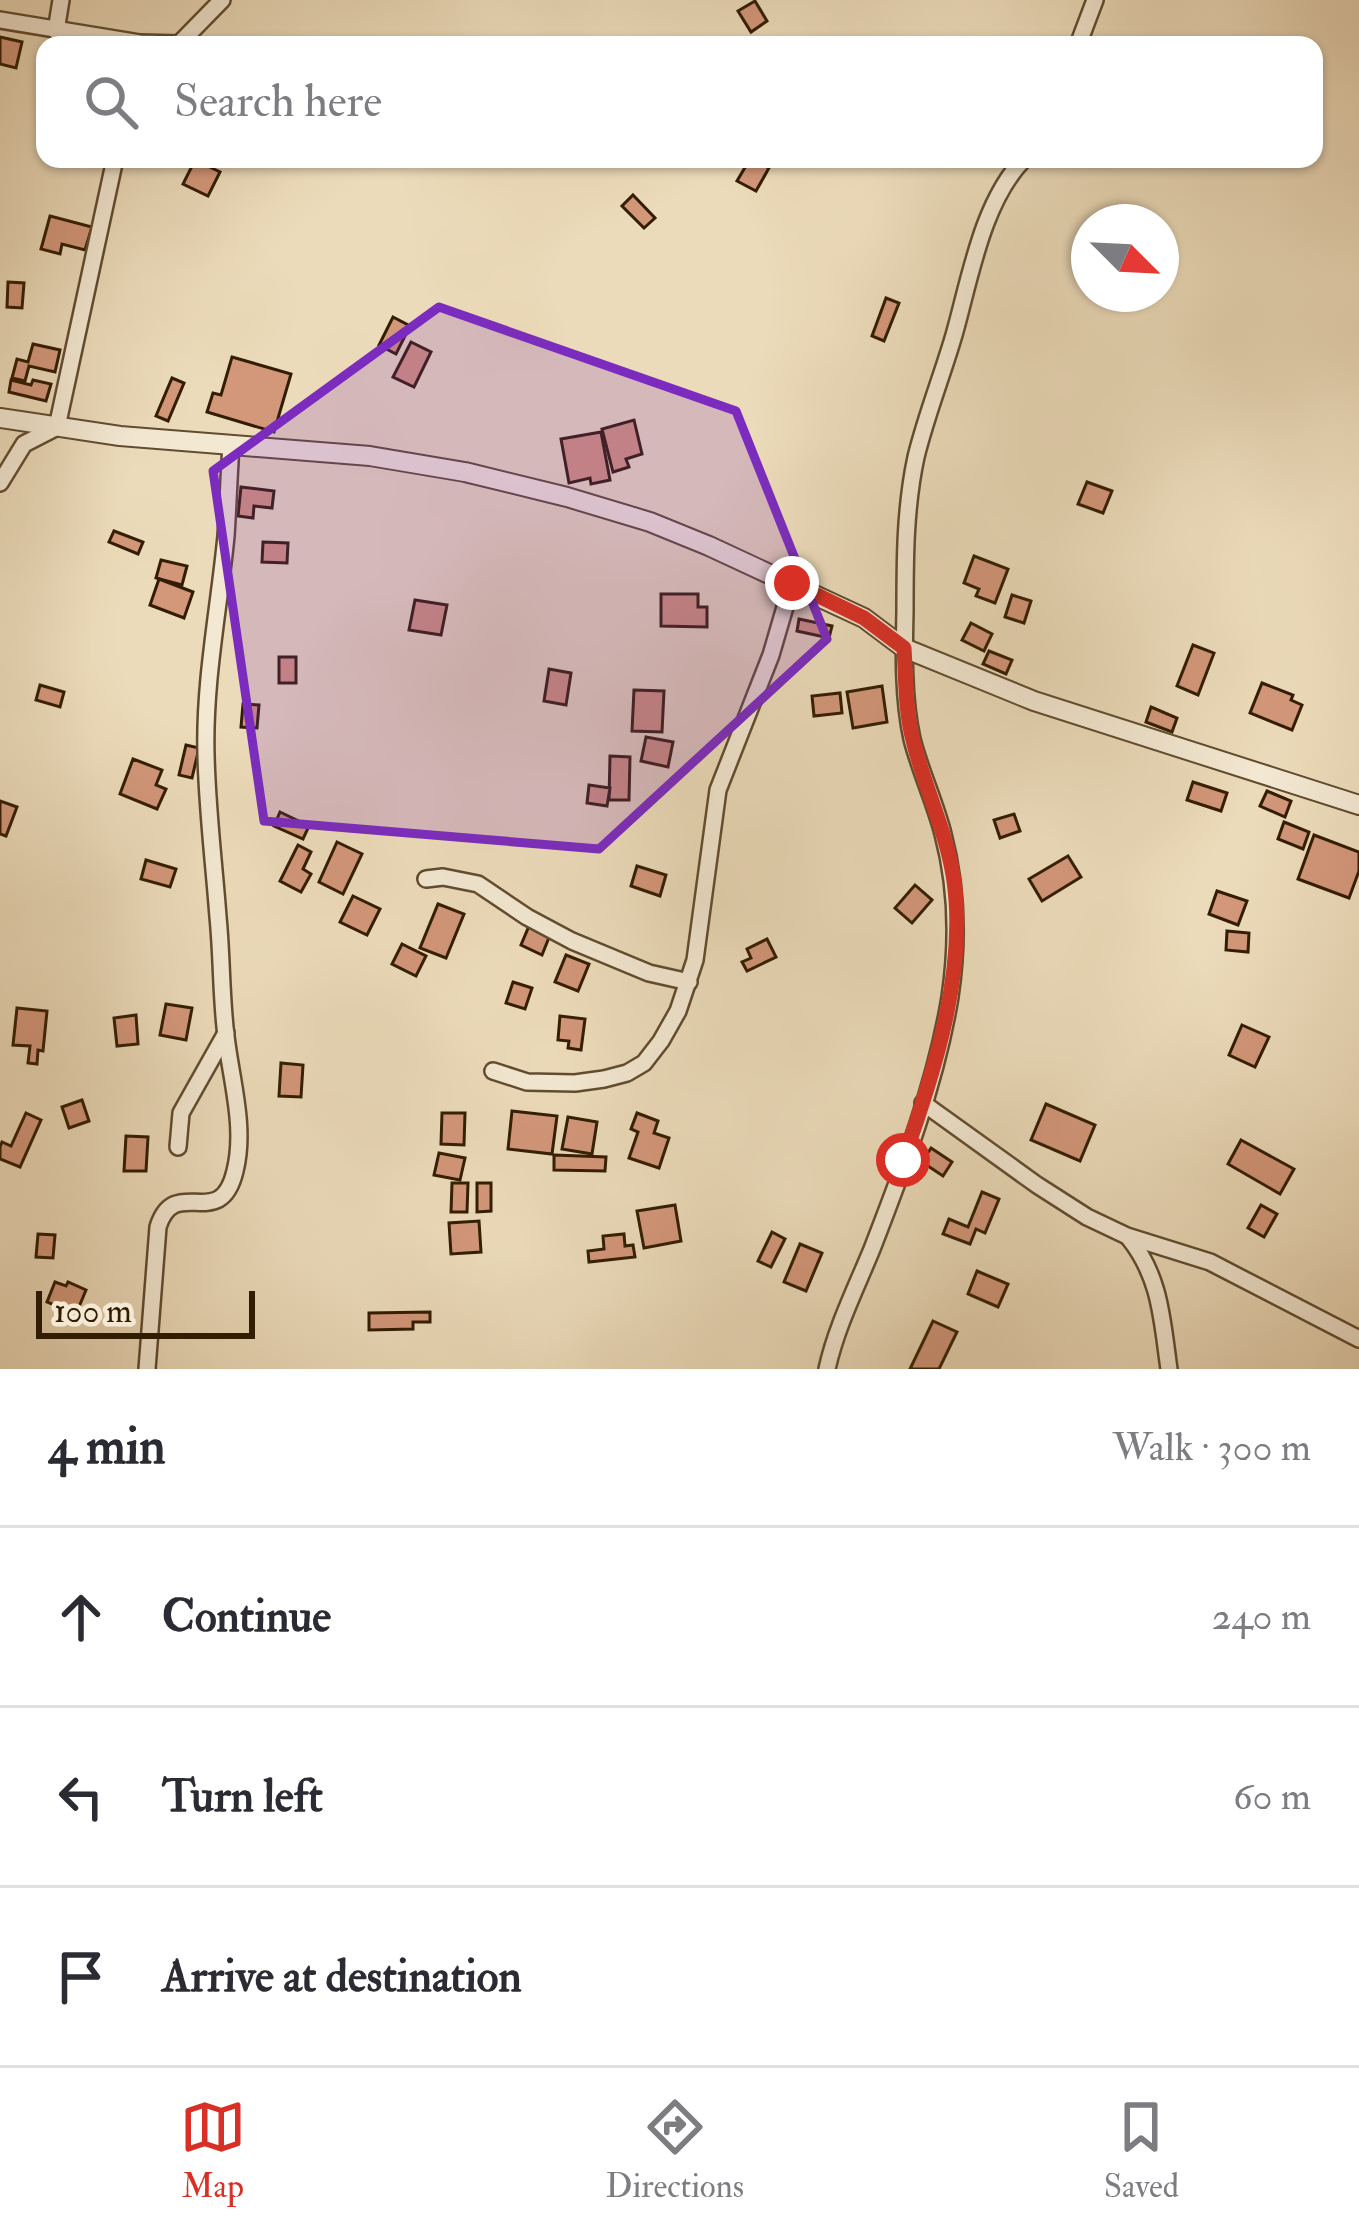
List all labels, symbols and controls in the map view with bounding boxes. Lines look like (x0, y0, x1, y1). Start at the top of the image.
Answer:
search box (36, 36, 1323, 168)
icon: search (78, 69, 144, 135)
text: Search here (174, 74, 382, 130)
north arrow (1071, 204, 1179, 312)
route end (765, 556, 819, 610)
route start (876, 1133, 930, 1187)
scale bar (36, 1285, 255, 1338)
text: 100 m (54, 1291, 132, 1332)
text: 4 min (48, 1415, 166, 1479)
text: Walk · 300 m (1113, 1423, 1311, 1472)
icon: ahead (48, 1584, 114, 1650)
text: Continue (162, 1589, 331, 1645)
text: 240 m (1212, 1592, 1311, 1641)
icon: left (48, 1764, 114, 1830)
text: Turn left (162, 1769, 323, 1825)
text: 60 m (1233, 1772, 1311, 1821)
icon: arrive (48, 1944, 114, 2010)
text: Arrive at destination (162, 1949, 522, 2005)
tab: Map (180, 2094, 246, 2207)
tab: Directions (606, 2094, 744, 2207)
tab: Saved (1104, 2094, 1179, 2207)

